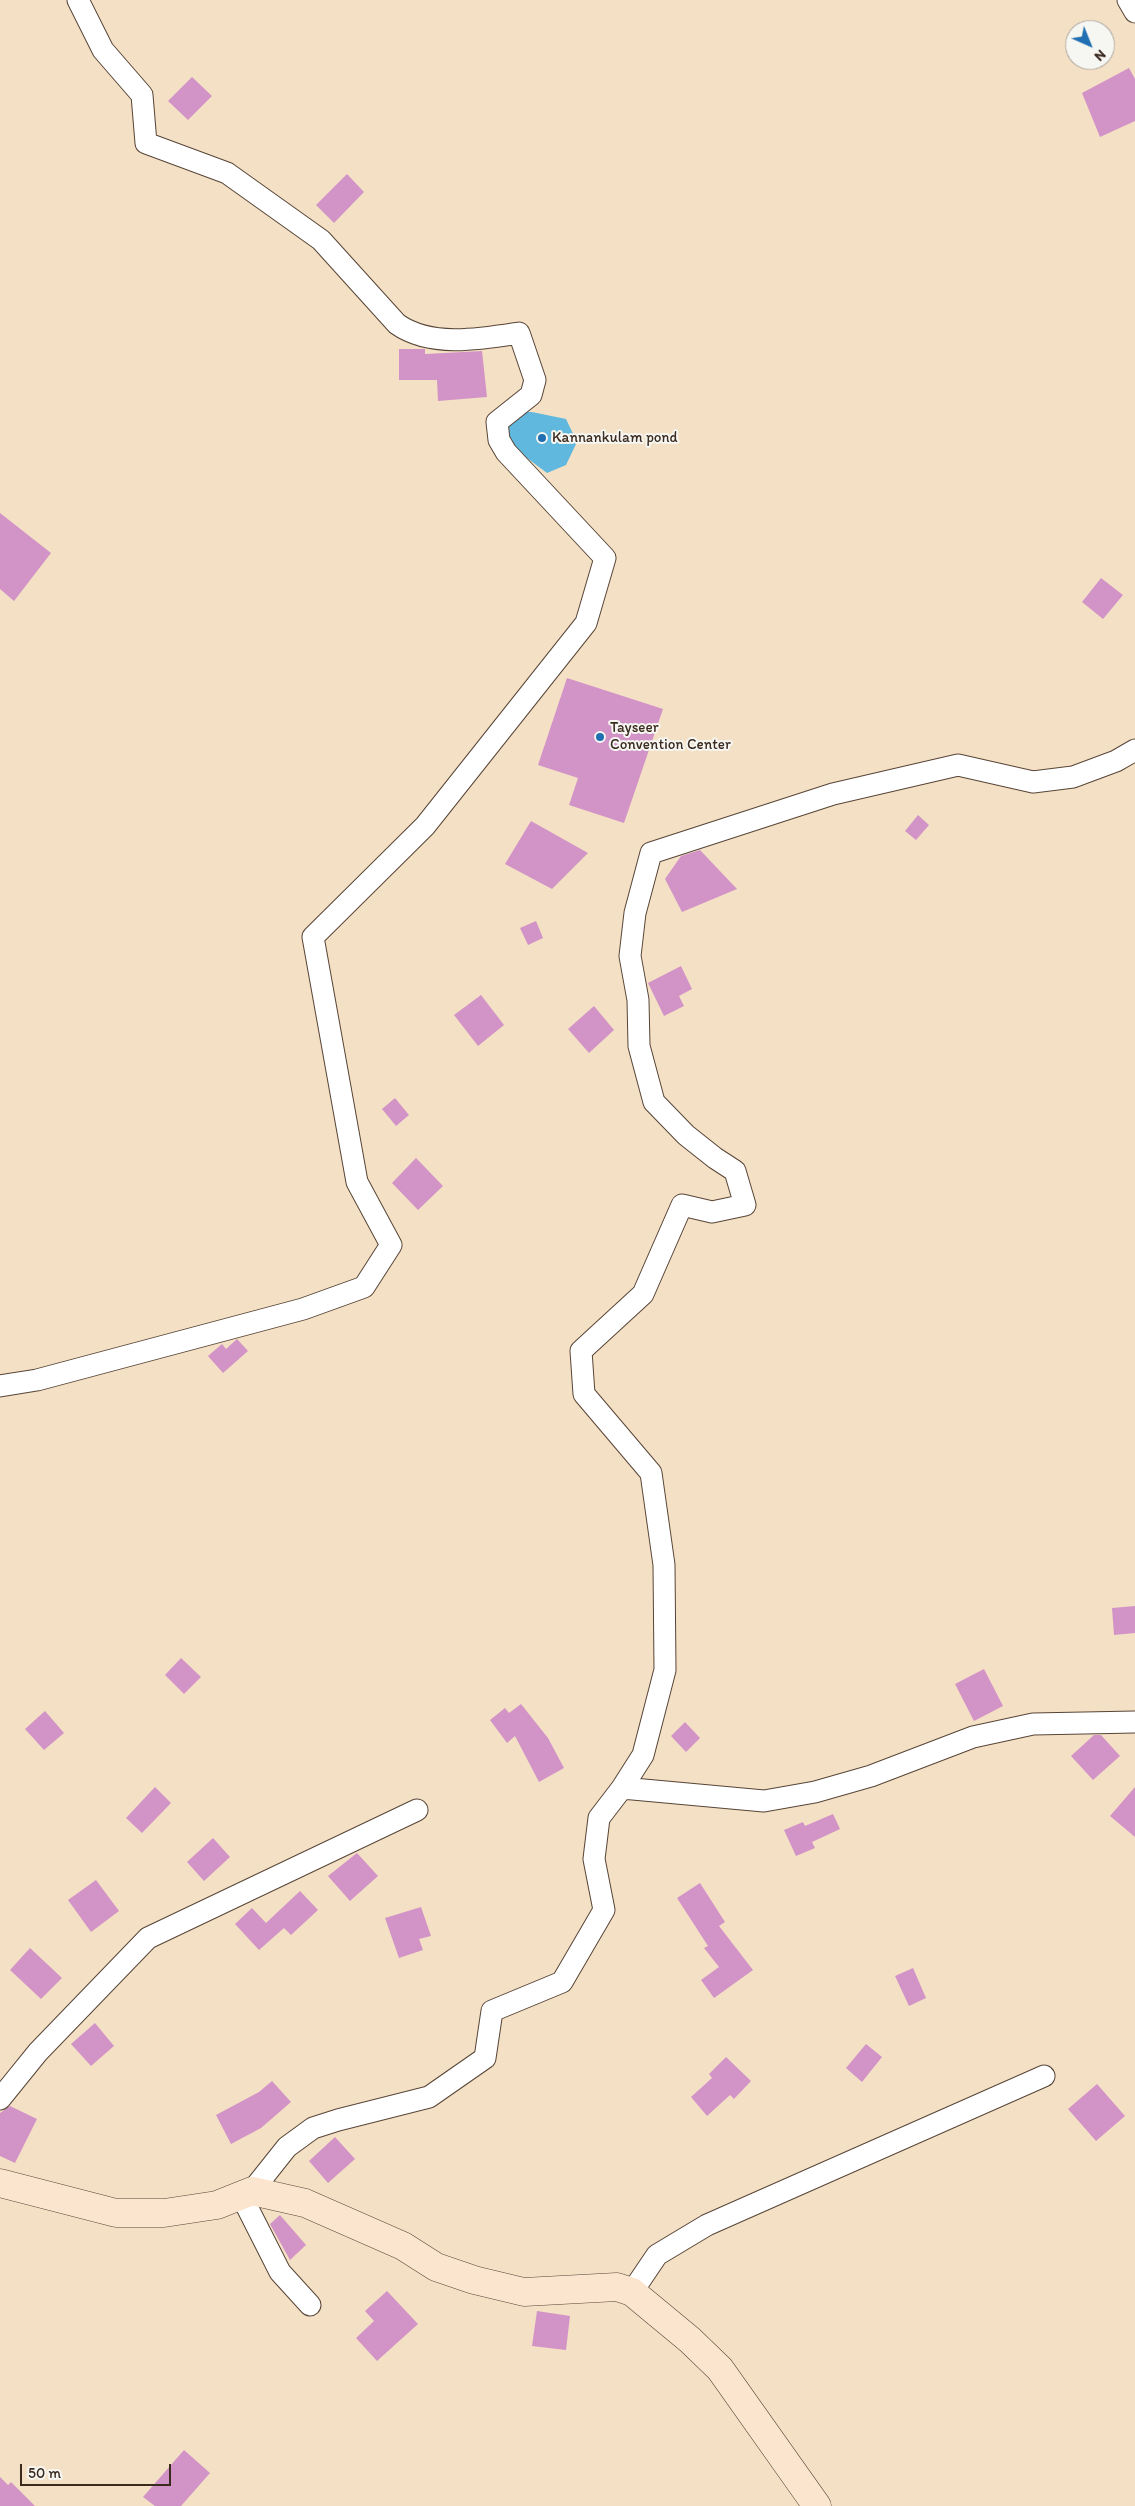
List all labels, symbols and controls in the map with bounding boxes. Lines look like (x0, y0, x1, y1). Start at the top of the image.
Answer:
north arrow (1065, 20, 1115, 70)
text: N (1091, 46, 1109, 65)
place label: Kannankulam pond (552, 429, 678, 447)
marker: Kannankulam pond (536, 432, 548, 444)
place label: Tayseer Convention Center (610, 719, 731, 754)
marker: Tayseer Convention Center (594, 731, 606, 743)
scale bar (22, 2454, 174, 2486)
text: 50 m (28, 2464, 61, 2482)

